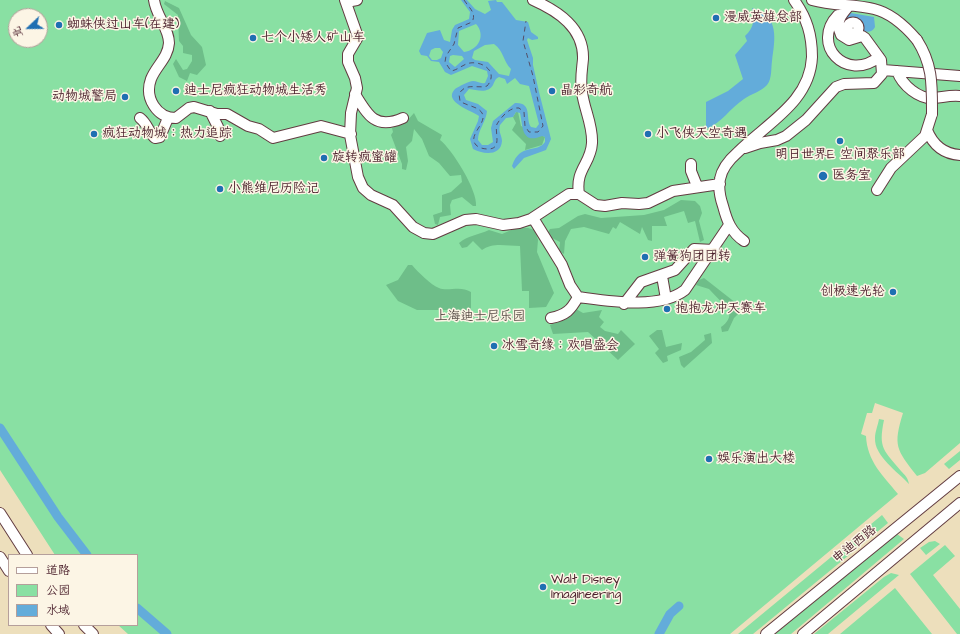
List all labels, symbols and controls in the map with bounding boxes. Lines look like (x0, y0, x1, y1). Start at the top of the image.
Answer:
north arrow (8, 8, 48, 48)
place label: 漫威英雄总部 (724, 10, 802, 26)
marker: 漫威英雄总部 (711, 13, 721, 23)
place label: 蜘蛛侠过山车(在建) (67, 17, 179, 33)
marker: 蜘蛛侠过山车(在建) (54, 20, 64, 30)
text: 北 (8, 24, 26, 40)
place label: 七个小矮人矿山车 (261, 30, 365, 46)
marker: 七个小矮人矿山车 (248, 33, 258, 43)
place label: 迪士尼疯狂动物城生活秀 (184, 83, 327, 99)
place label: 晶彩奇航 (560, 83, 612, 99)
marker: 迪士尼疯狂动物城生活秀 (171, 86, 181, 96)
marker: 晶彩奇航 (547, 86, 557, 96)
place label: 动物城警局 (52, 89, 117, 105)
marker: 动物城警局 (120, 92, 130, 102)
place label: 疯狂动物城：热力追踪 (102, 126, 232, 142)
place label: 小飞侠天空奇遇 (656, 126, 747, 142)
marker: 疯狂动物城：热力追踪 (89, 129, 99, 139)
marker: 小飞侠天空奇遇 (643, 129, 653, 139)
marker: 明日世界E 空间聚乐部 (835, 136, 845, 146)
place label: 明日世界E 空间聚乐部 (775, 147, 905, 163)
place label: 旋转疯蜜罐 (332, 150, 397, 166)
marker: 旋转疯蜜罐 (319, 153, 329, 163)
place label: 医务室 (832, 168, 871, 184)
marker: 医务室 (817, 170, 829, 182)
place label: 小熊维尼历险记 (228, 181, 319, 197)
marker: 小熊维尼历险记 (215, 184, 225, 194)
place label: 弹簧狗团团转 (653, 249, 731, 265)
marker: 弹簧狗团团转 (640, 252, 650, 262)
place label: 创极速光轮 (820, 284, 885, 300)
marker: 创极速光轮 (888, 287, 898, 297)
place label: 抱抱龙冲天赛车 (675, 301, 766, 317)
marker: 抱抱龙冲天赛车 (662, 304, 672, 314)
park label: 上海迪士尼乐园 (435, 309, 525, 325)
place label: 冰雪奇缘：欢唱盛会 (502, 338, 619, 354)
marker: 冰雪奇缘：欢唱盛会 (489, 341, 499, 351)
place label: 娱乐演出大楼 (717, 451, 795, 467)
marker: 娱乐演出大楼 (704, 454, 714, 464)
street label: 申迪西路 (830, 523, 880, 567)
legend (8, 554, 138, 626)
text: 道路 (46, 562, 70, 579)
place label: Walt Disney Imagineering (551, 572, 621, 603)
text: 公园 (46, 582, 70, 599)
marker: Walt Disney Imagineering (538, 582, 548, 592)
text: 水域 (46, 602, 70, 619)

